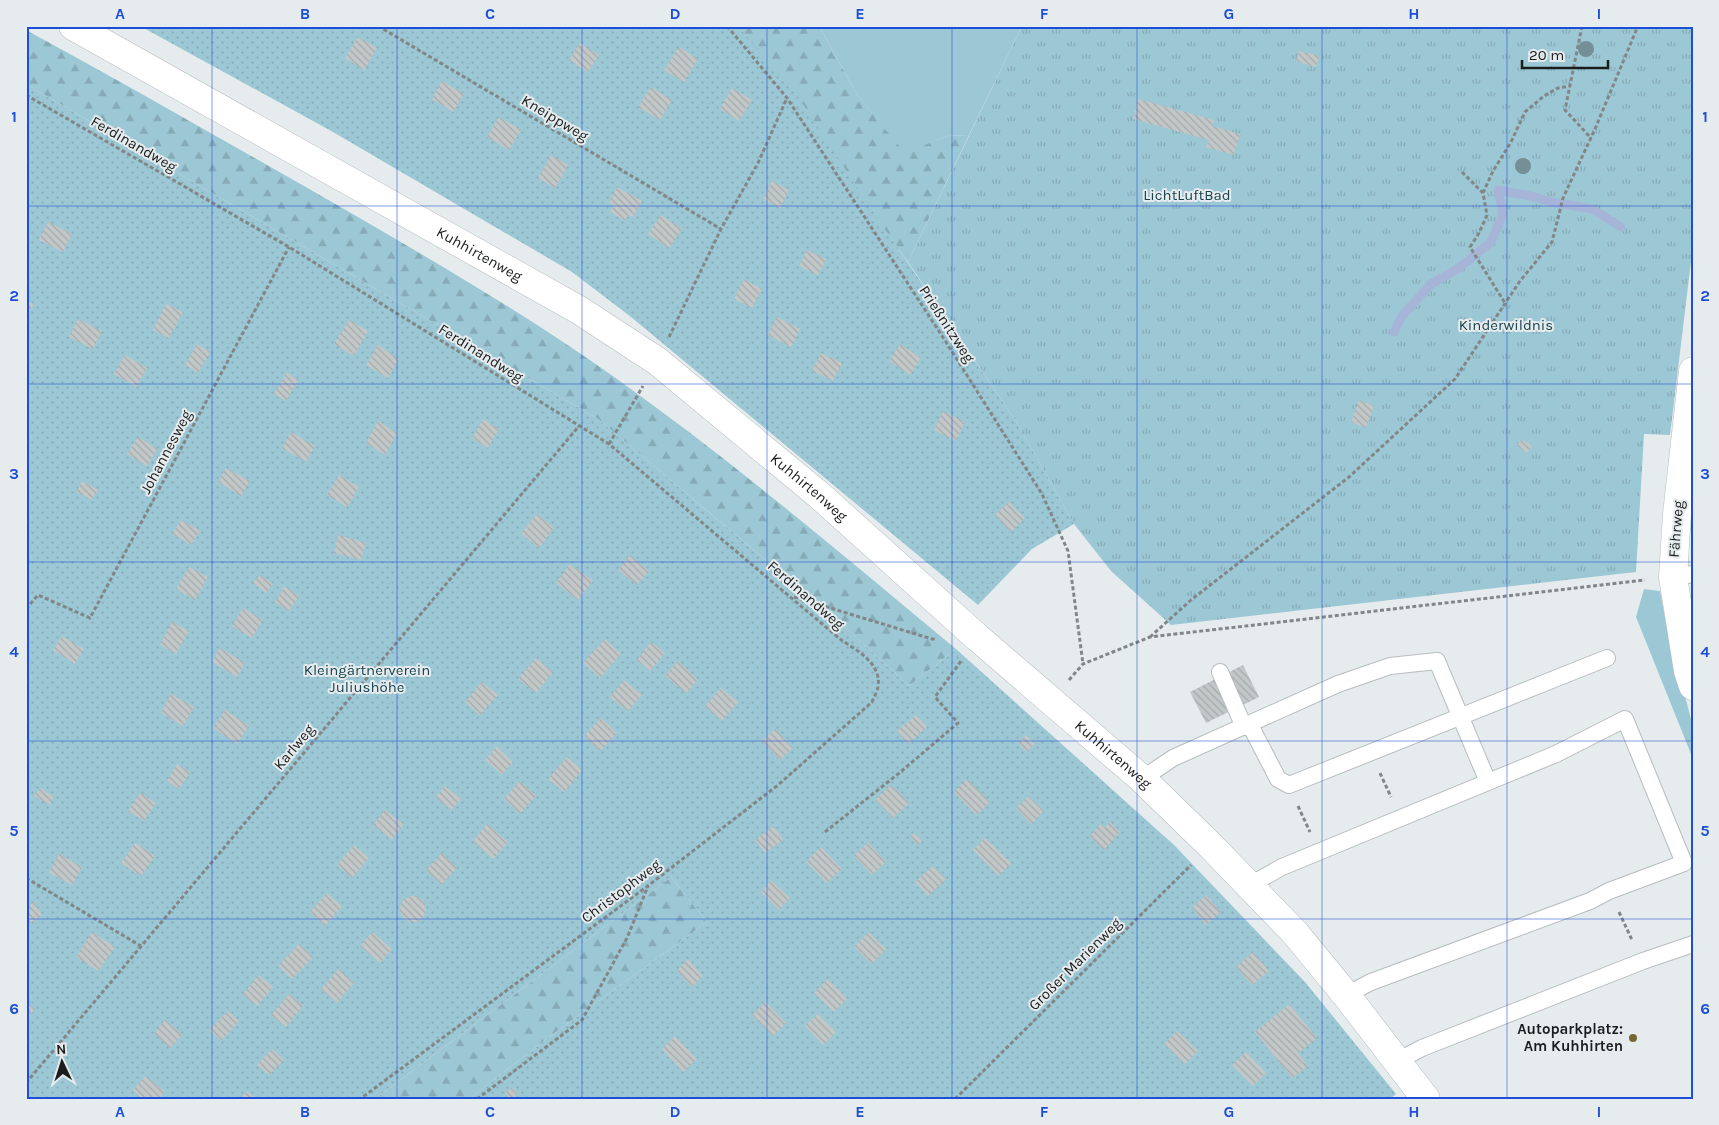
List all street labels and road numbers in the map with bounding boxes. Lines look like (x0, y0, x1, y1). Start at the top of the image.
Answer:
street label: Kneippweg (518, 91, 592, 145)
street label: Ferdinandweg (88, 112, 181, 176)
street label: Kuhhirtenweg (433, 223, 526, 286)
street label: Prießnitzweg (915, 282, 979, 366)
street label: Ferdinandweg (435, 320, 527, 386)
street label: Johannesweg (136, 407, 196, 497)
street label: Kuhhirtenweg (767, 449, 852, 526)
street label: Fährweg (1665, 499, 1688, 558)
street label: Ferdinandweg (764, 557, 849, 634)
street label: Kuhhirtenweg (1071, 716, 1156, 793)
street label: Karlweg (270, 720, 319, 773)
street label: Christophweg (578, 855, 665, 927)
street label: Großer Marienweg (1025, 913, 1126, 1014)

